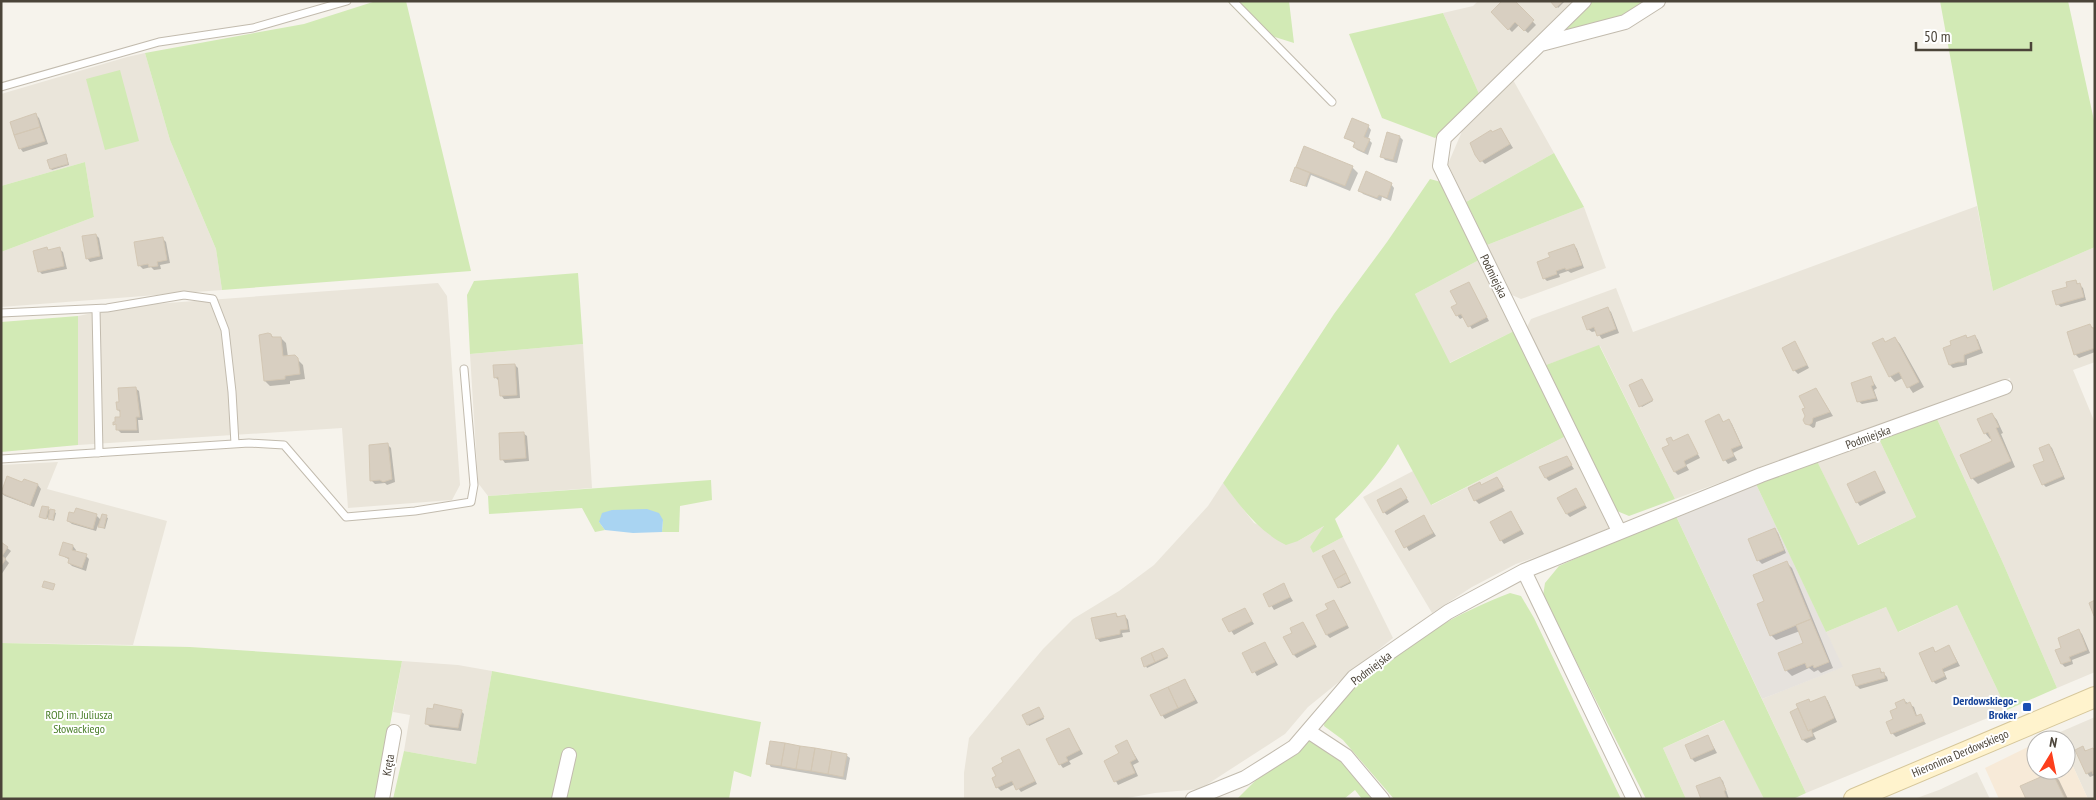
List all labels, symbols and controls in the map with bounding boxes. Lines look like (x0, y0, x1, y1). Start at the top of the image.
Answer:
scale bar (1916, 20, 2031, 52)
text: 50 m (1924, 27, 1950, 46)
street label: Podmiejska (1477, 252, 1511, 301)
street label: Podmiejska (1843, 422, 1893, 452)
street label: Podmiejska (1348, 648, 1394, 688)
place label: Derdowskiego- Broker (1953, 693, 2017, 722)
marker: Derdowskiego- Broker (2021, 701, 2033, 713)
park label: ROD im. Juliusza Słowackiego (45, 707, 113, 736)
street label: Hieronima Derdowskiego (1909, 726, 2011, 780)
north arrow (2026, 730, 2076, 780)
text: N (2048, 733, 2059, 752)
street label: Kręta (379, 753, 397, 777)

